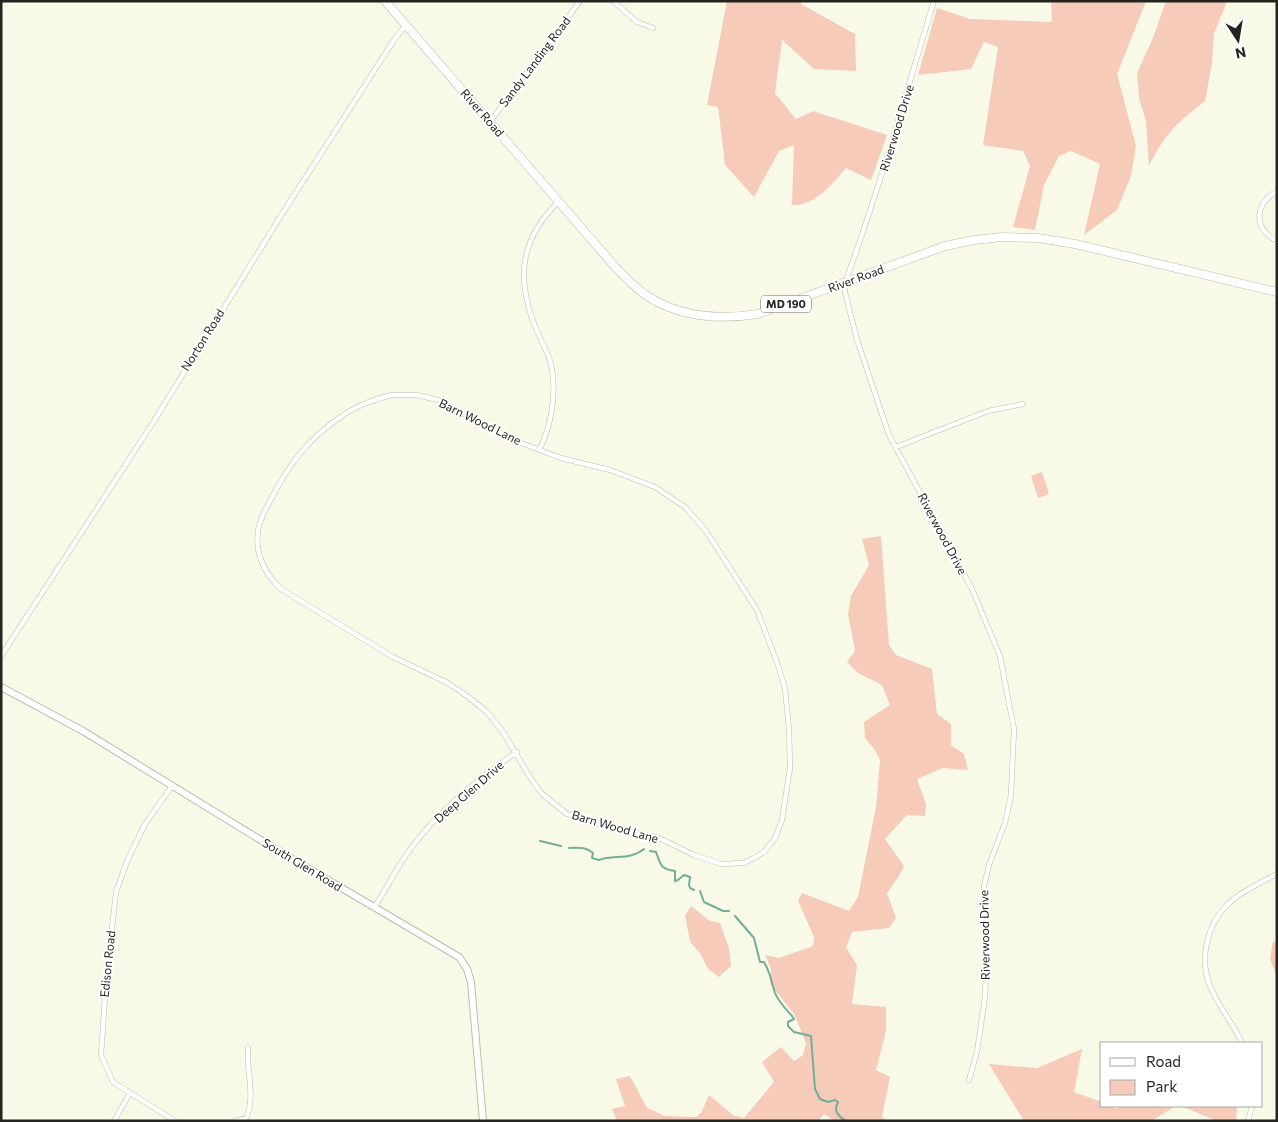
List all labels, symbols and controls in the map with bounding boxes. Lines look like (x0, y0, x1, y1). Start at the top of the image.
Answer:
street label: Sandy Landing Road (496, 13, 573, 109)
north arrow (1213, 15, 1263, 65)
text: N (1234, 44, 1248, 63)
street label: Riverwood Drive (876, 83, 916, 173)
street label: River Road (458, 86, 507, 139)
street label: River Road (826, 261, 886, 295)
road number: MD 190 (761, 296, 811, 312)
street label: Norton Road (178, 306, 227, 373)
street label: Barn Wood Lane (437, 395, 524, 447)
street label: Riverwood Drive (916, 490, 970, 577)
street label: Deep Glen Drive (431, 757, 506, 825)
street label: Barn Wood Lane (570, 807, 660, 845)
street label: South Glen Road (260, 835, 345, 893)
street label: Riverwood Drive (976, 890, 992, 980)
street label: Edison Road (97, 930, 117, 998)
legend (1100, 1042, 1263, 1107)
text: Road (1146, 1052, 1181, 1070)
text: Park (1146, 1077, 1177, 1095)

